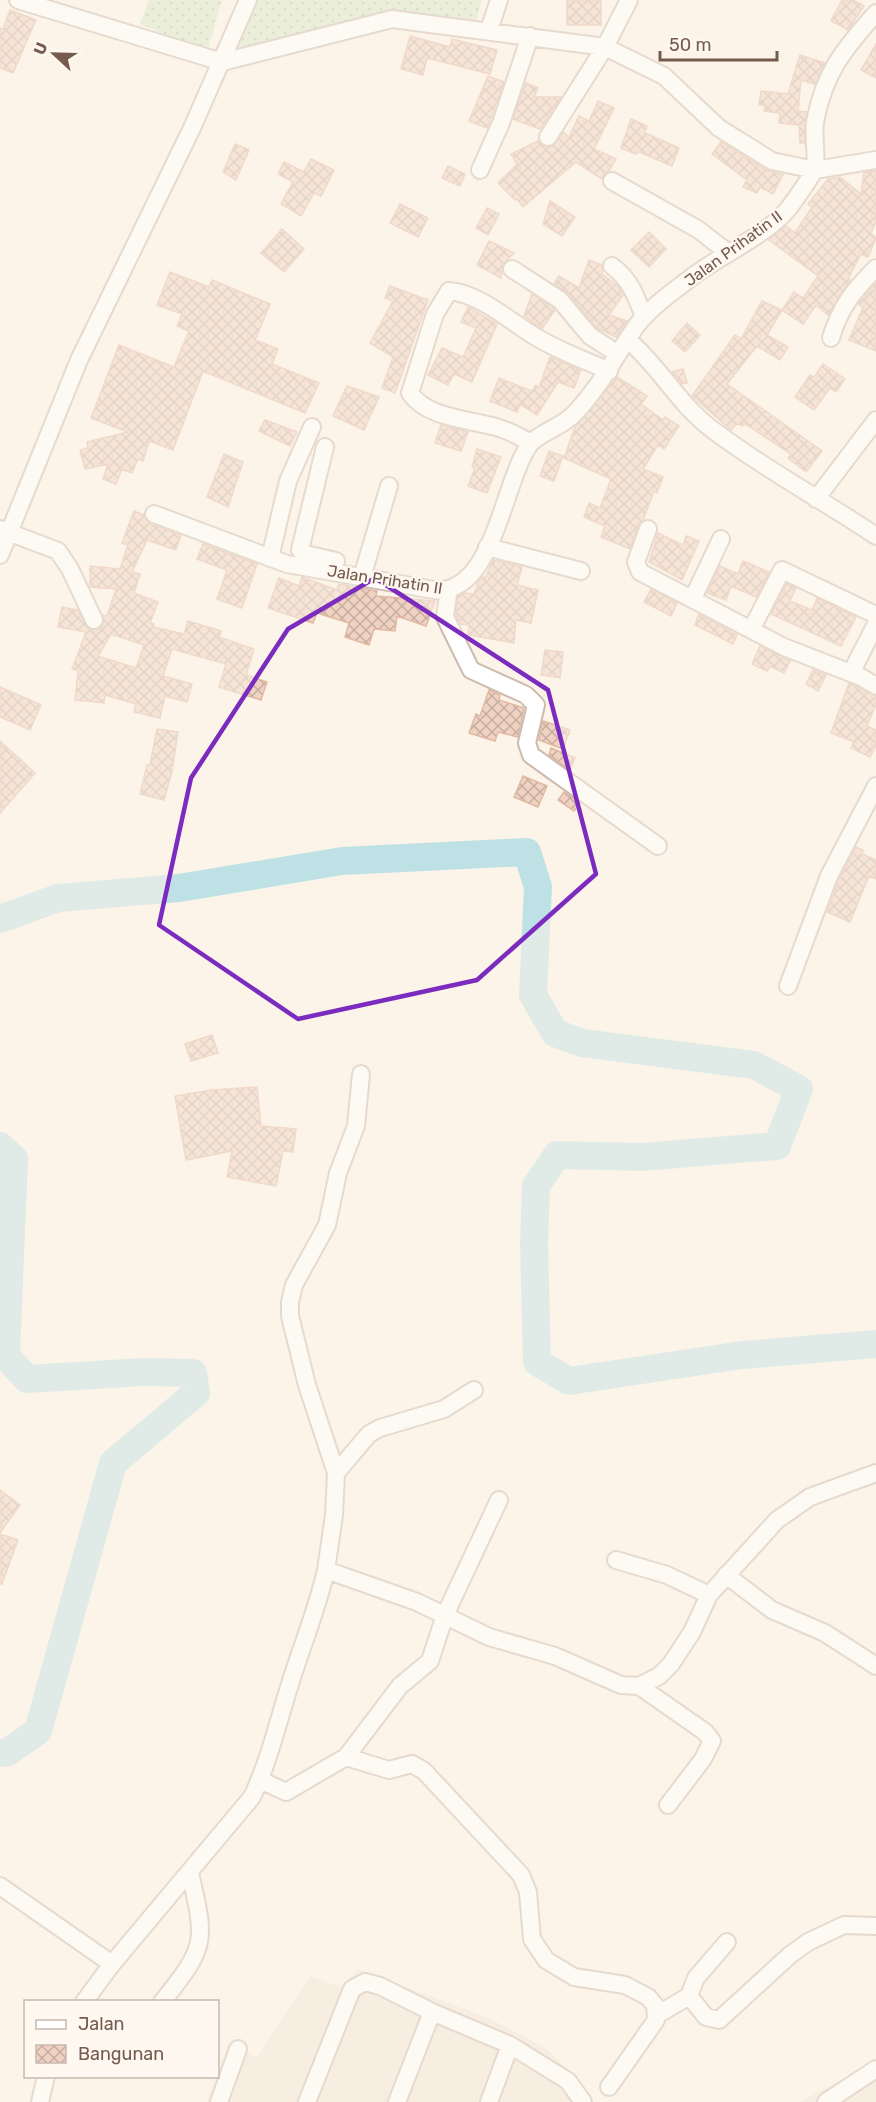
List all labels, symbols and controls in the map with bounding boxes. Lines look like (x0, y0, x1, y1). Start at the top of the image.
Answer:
north arrow (24, 24, 84, 84)
scale bar (660, 24, 777, 62)
text: 50 m (669, 34, 712, 56)
text: U (30, 40, 52, 58)
street label: Jalan Prihatin II (681, 206, 786, 290)
street label: Jalan Prihatin II (326, 561, 444, 598)
legend (24, 2000, 219, 2078)
text: Jalan (78, 2013, 125, 2035)
text: Bangunan (78, 2043, 164, 2065)

